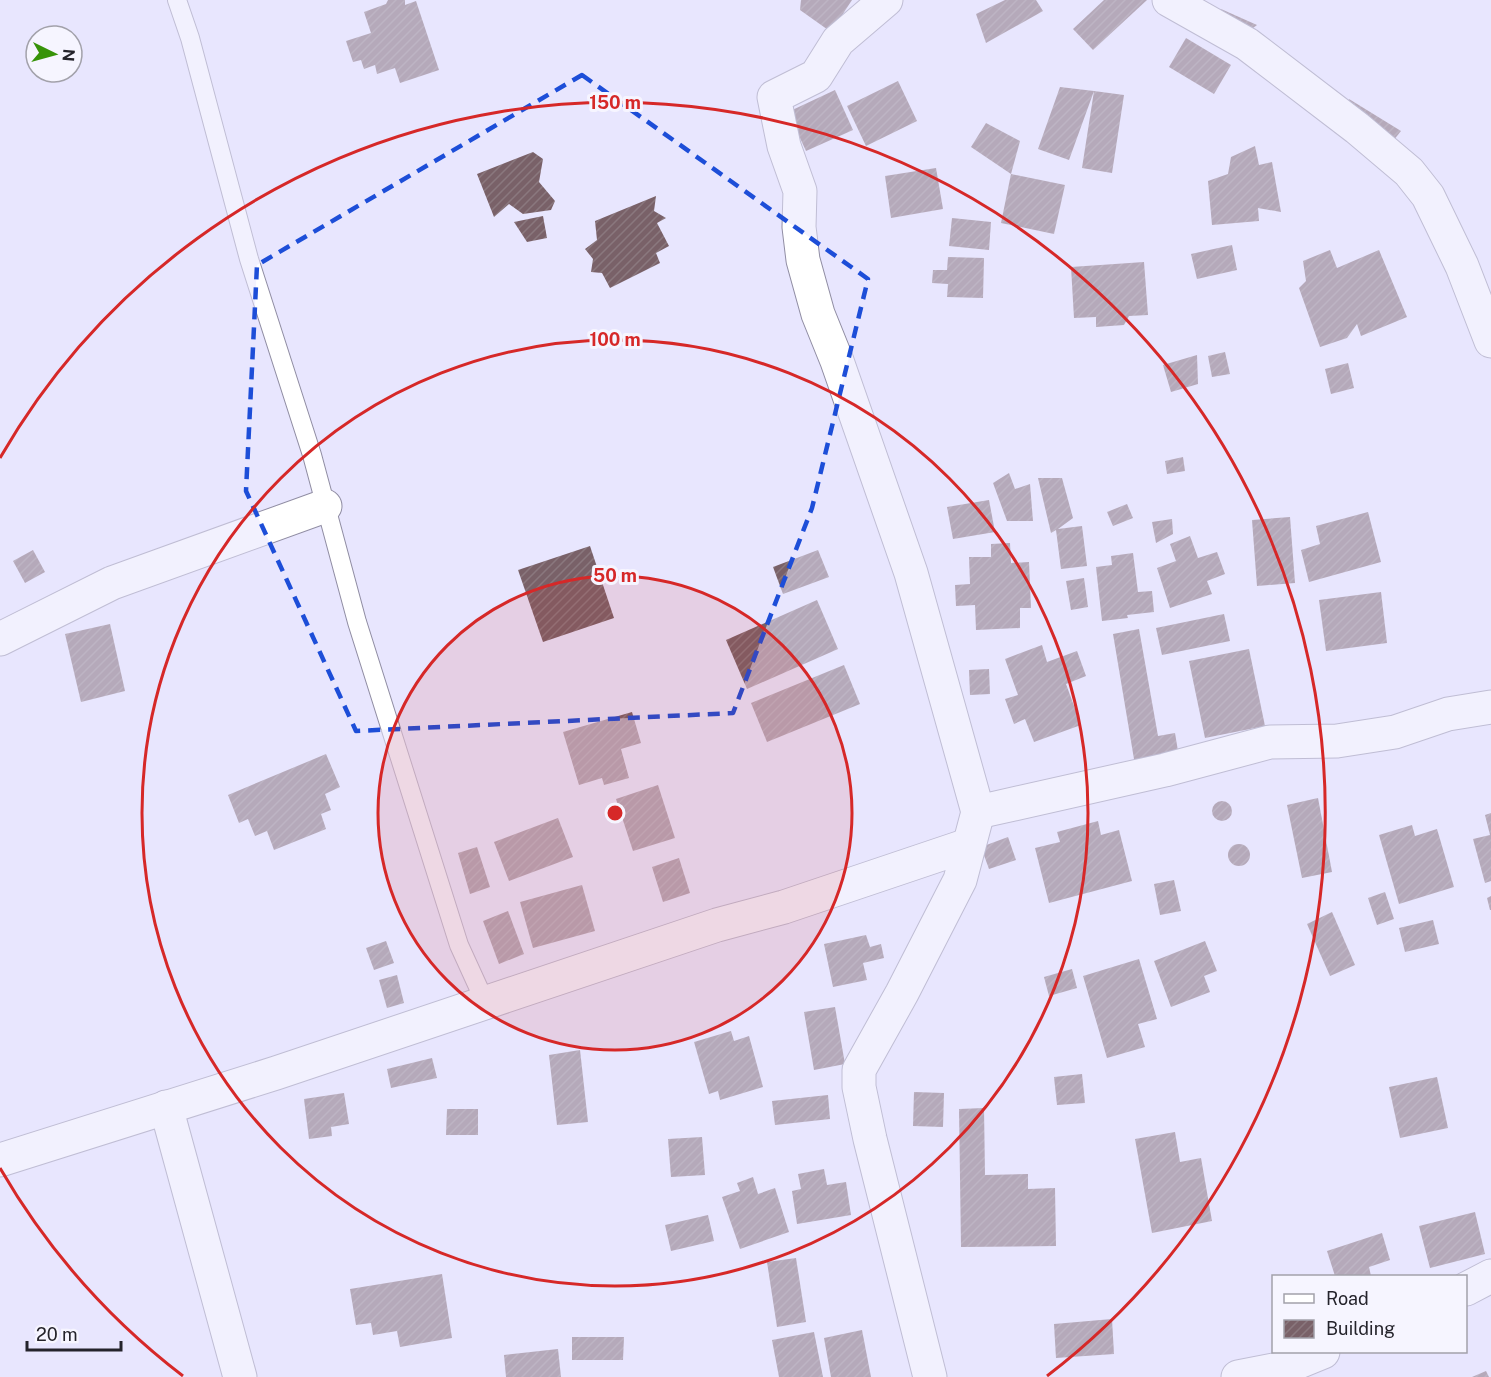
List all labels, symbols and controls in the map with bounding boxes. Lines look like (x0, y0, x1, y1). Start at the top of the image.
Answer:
north arrow (24, 24, 84, 84)
text: N (58, 48, 78, 62)
text: 150 m (589, 92, 641, 113)
text: 100 m (589, 329, 641, 350)
text: 50 m (593, 565, 637, 586)
centre of rings (605, 803, 625, 823)
legend (1272, 1275, 1467, 1353)
text: Road (1326, 1288, 1369, 1309)
scale bar (27, 1314, 122, 1352)
text: Building (1326, 1318, 1395, 1339)
text: 20 m (36, 1324, 78, 1345)

